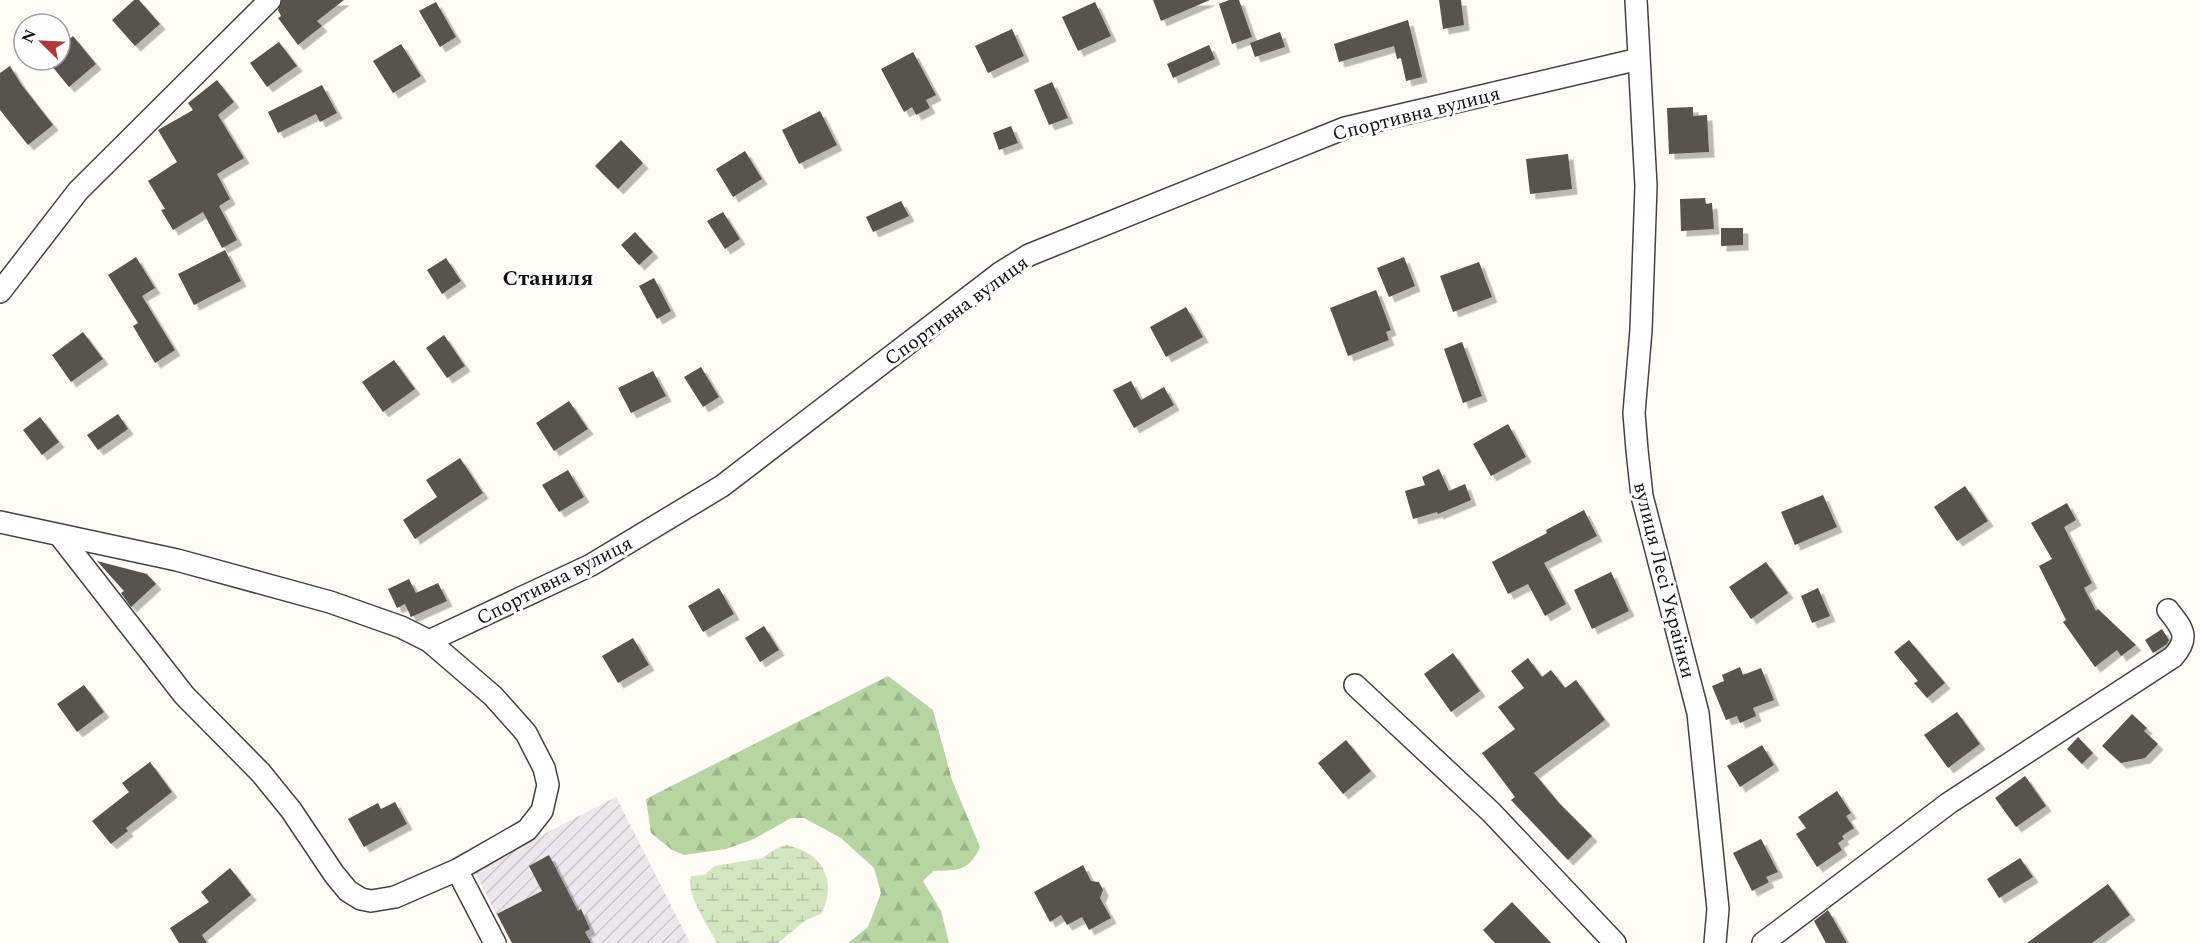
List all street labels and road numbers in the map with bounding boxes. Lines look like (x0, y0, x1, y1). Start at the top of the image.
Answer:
street label: Спортивна вулиця (1329, 79, 1503, 149)
street label: Спортивна вулиця (878, 248, 1035, 373)
street label: вулиця Лесі Українки (1625, 479, 1703, 682)
street label: Спортивна вулиця (471, 529, 638, 633)

